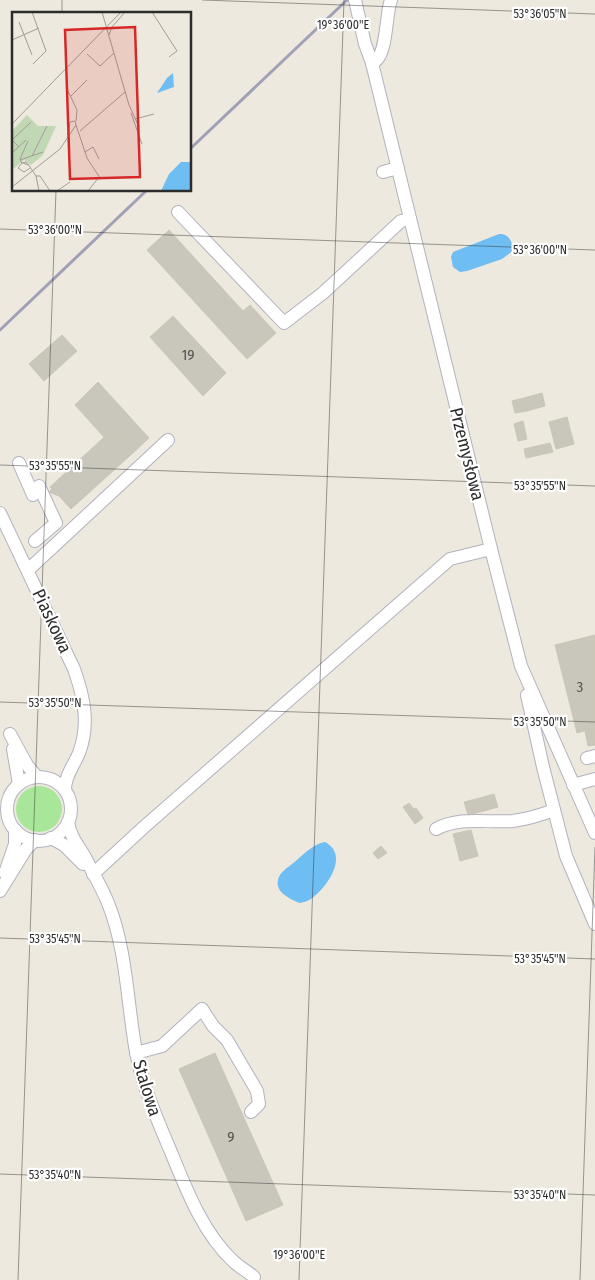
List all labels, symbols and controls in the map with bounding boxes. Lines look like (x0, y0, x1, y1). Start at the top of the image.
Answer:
text: 53°36'05"N (513, 7, 567, 21)
inset map (12, 12, 191, 191)
text: 19°36'00"E (317, 18, 369, 32)
text: 53°36'00"N (28, 223, 82, 237)
text: 53°36'00"N (513, 243, 567, 257)
house number: 19 (181, 346, 195, 364)
street label: Przemysłowa (445, 405, 489, 503)
text: 53°35'55"N (29, 459, 81, 473)
text: 53°35'55"N (514, 479, 566, 493)
street label: Piaskowa (28, 585, 76, 657)
house number: 3 (577, 678, 584, 696)
text: 53°35'50"N (29, 696, 81, 710)
text: 53°35'50"N (514, 715, 566, 729)
text: 53°35'45"N (29, 932, 81, 946)
text: 53°35'45"N (514, 952, 566, 966)
street label: Stalowa (128, 1057, 166, 1119)
house number: 9 (227, 1128, 235, 1146)
text: 53°35'40"N (29, 1168, 81, 1182)
text: 53°35'40"N (514, 1188, 566, 1202)
text: 19°36'00"E (273, 1248, 325, 1262)

